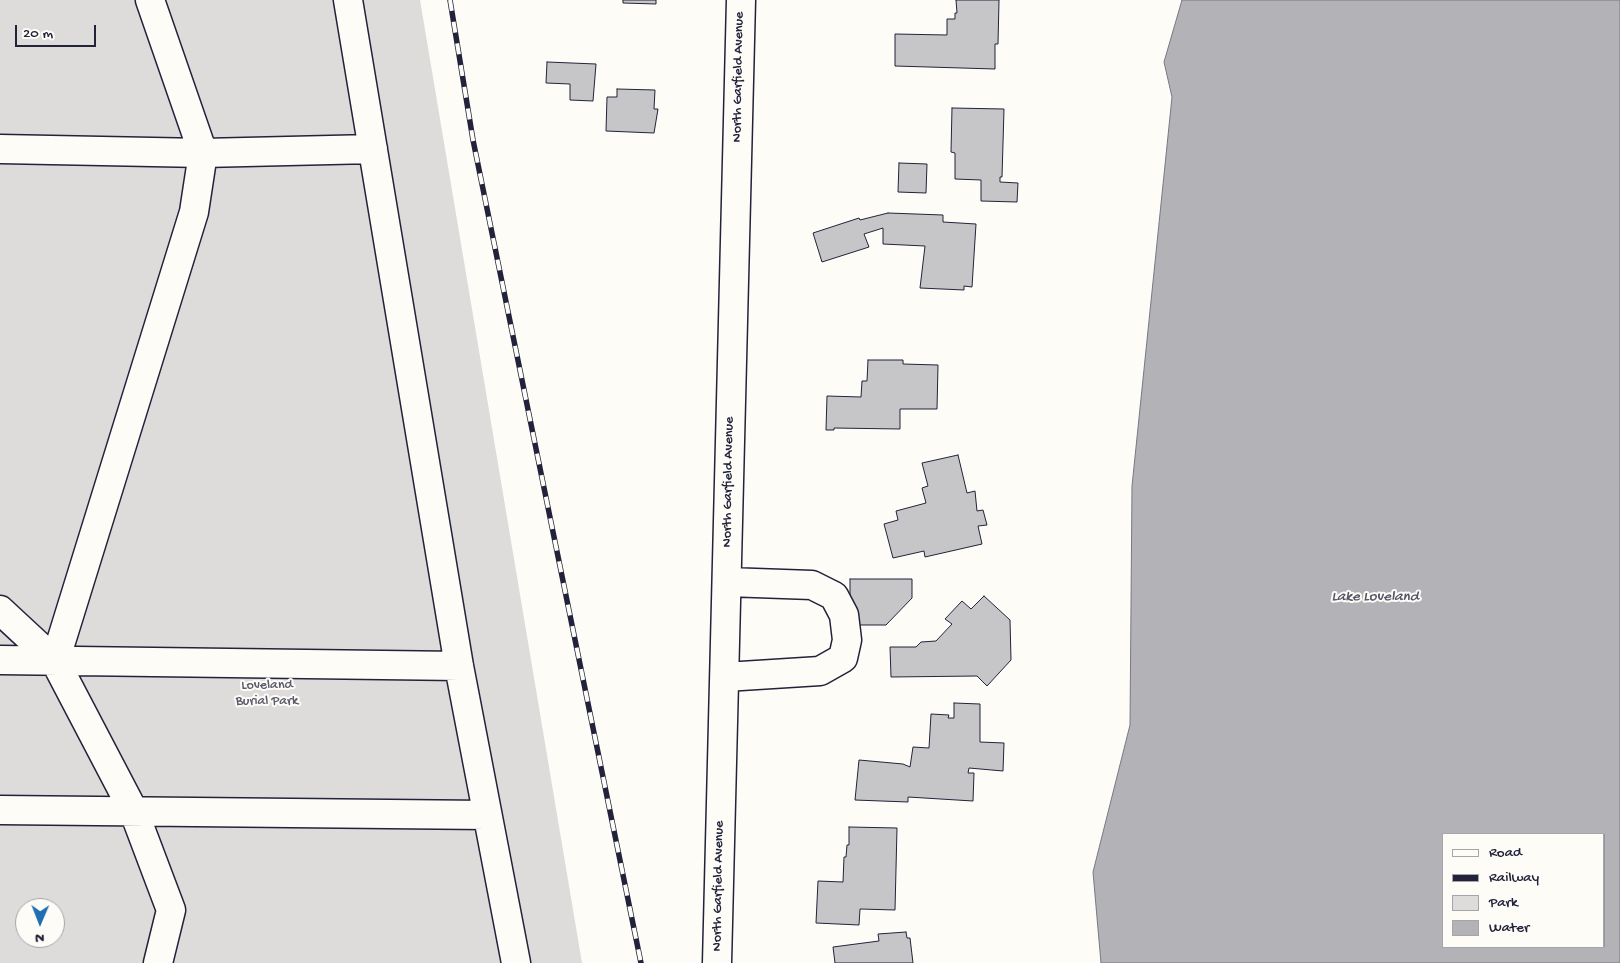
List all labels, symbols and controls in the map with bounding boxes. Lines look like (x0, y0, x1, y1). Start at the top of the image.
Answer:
street label: North Garfield Avenue (729, 12, 749, 142)
scale bar (18, 15, 99, 47)
text: 20 m (23, 25, 53, 43)
street label: North Garfield Avenue (719, 417, 739, 547)
water label: Lake Loveland (1332, 589, 1418, 607)
park label: Loveland Burial Park (236, 678, 298, 710)
street label: North Garfield Avenue (709, 821, 729, 951)
legend (1442, 833, 1605, 948)
text: Road (1489, 844, 1522, 862)
text: Railway (1489, 869, 1539, 887)
text: Park (1489, 894, 1518, 912)
north arrow (15, 898, 65, 948)
text: Water (1489, 919, 1529, 937)
text: N (35, 929, 44, 946)

